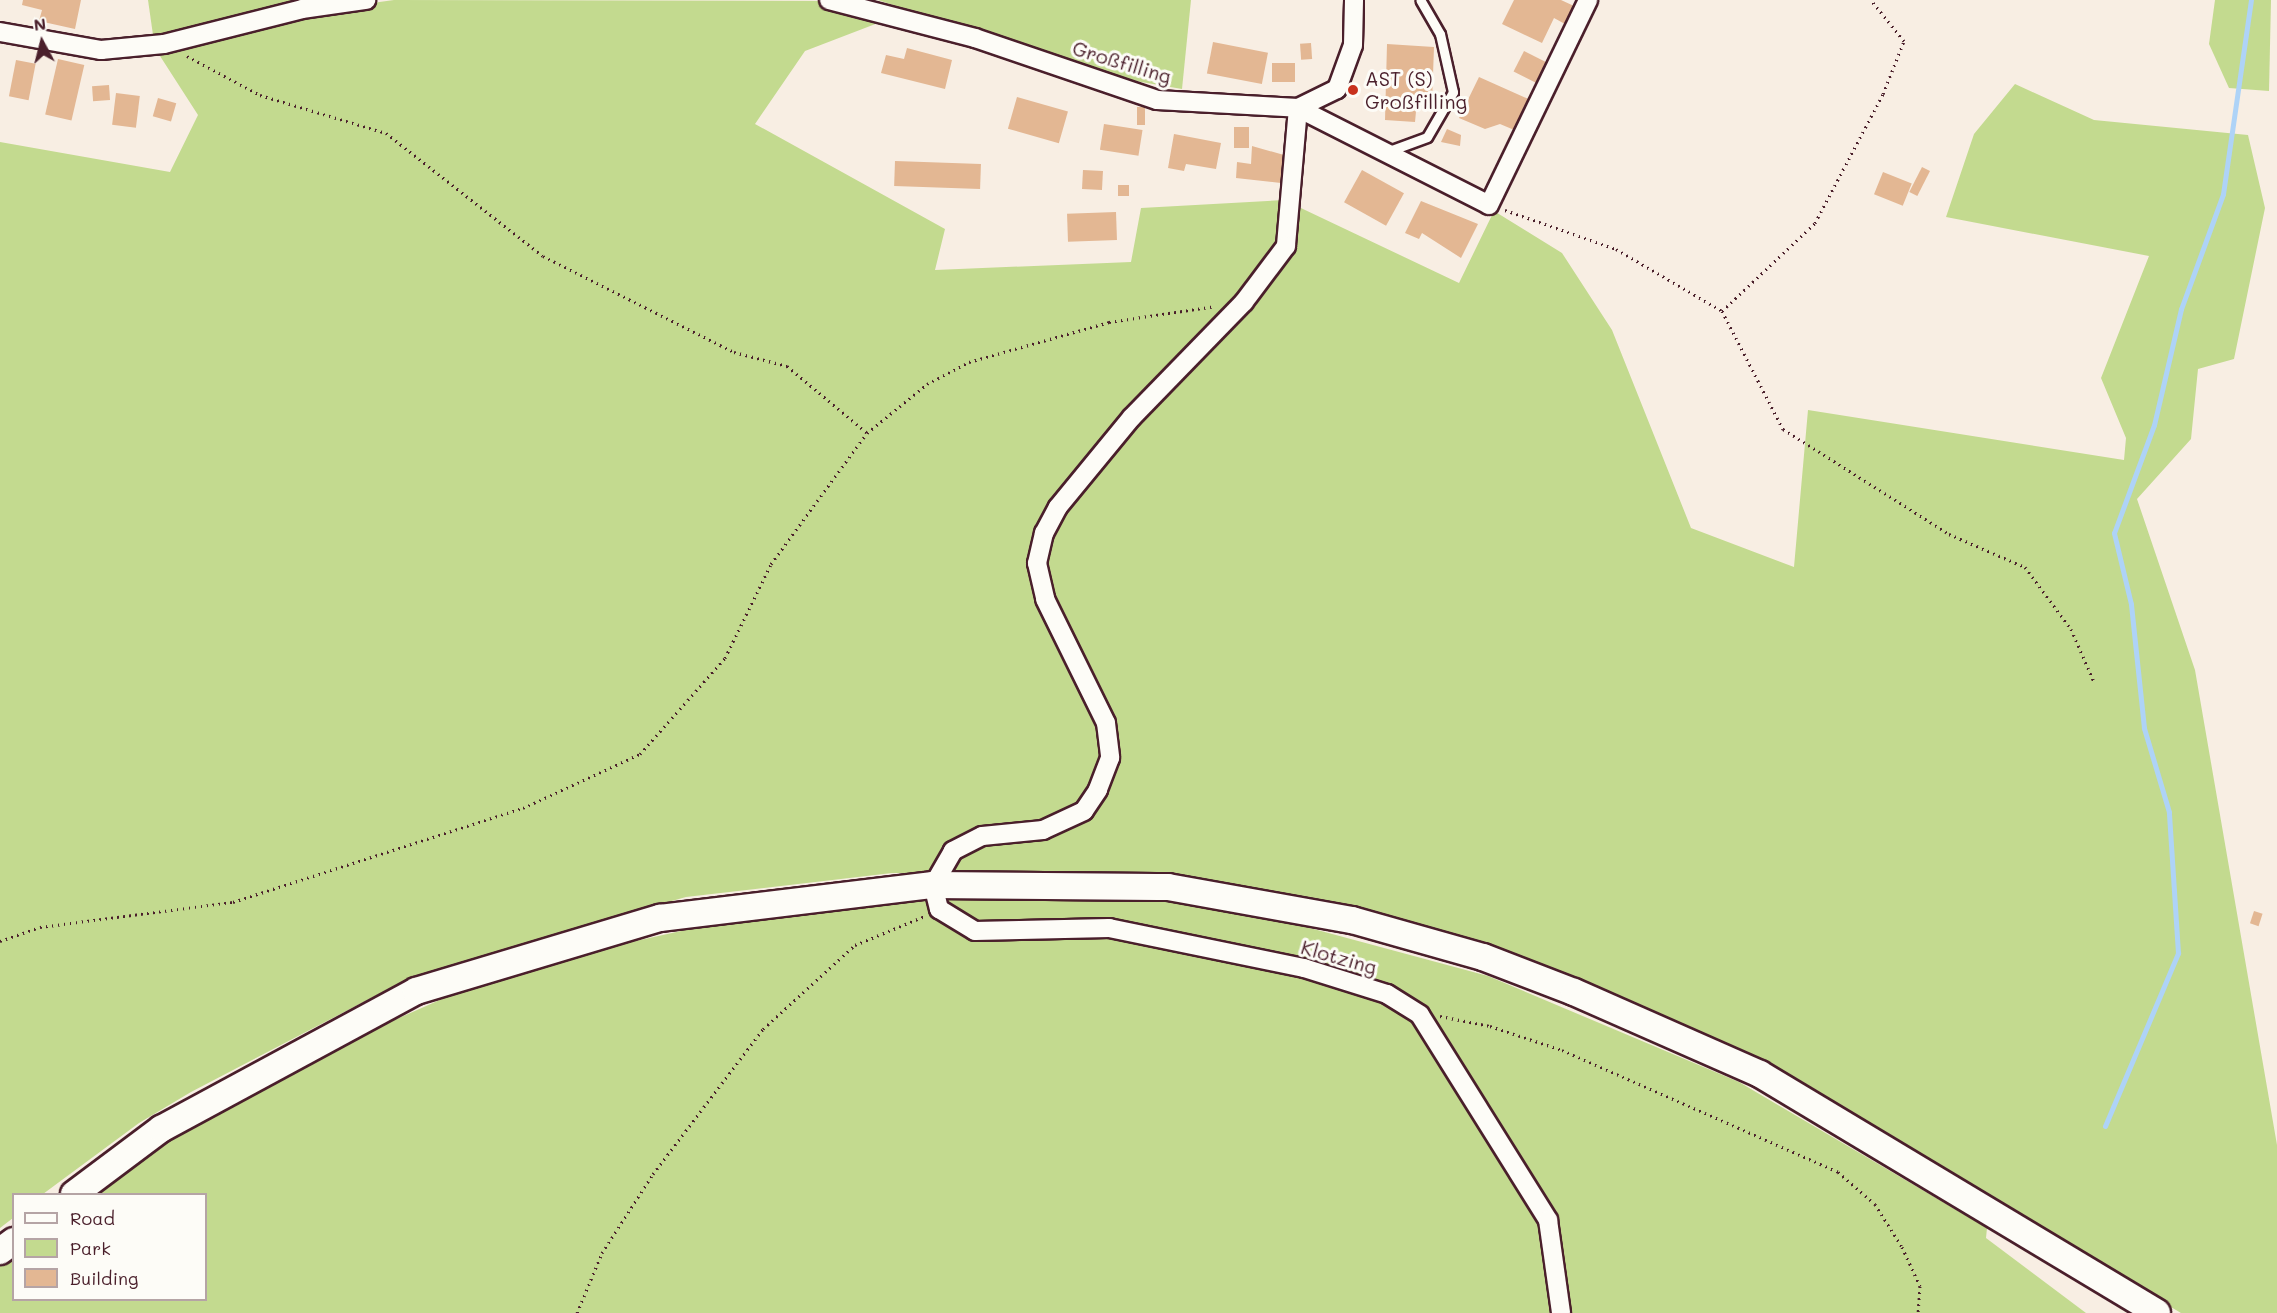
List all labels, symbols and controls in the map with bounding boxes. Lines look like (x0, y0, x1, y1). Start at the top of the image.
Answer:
north arrow (12, 12, 72, 72)
text: N (32, 12, 47, 35)
street label: Großfilling (1070, 36, 1174, 88)
place label: AST (S) Großfilling (1365, 66, 1467, 113)
marker: AST (S) Großfilling (1346, 83, 1360, 97)
street label: Klotzing (1298, 935, 1380, 979)
legend (12, 1193, 207, 1301)
text: Road (70, 1206, 115, 1230)
text: Park (70, 1236, 111, 1260)
text: Building (70, 1266, 138, 1290)

